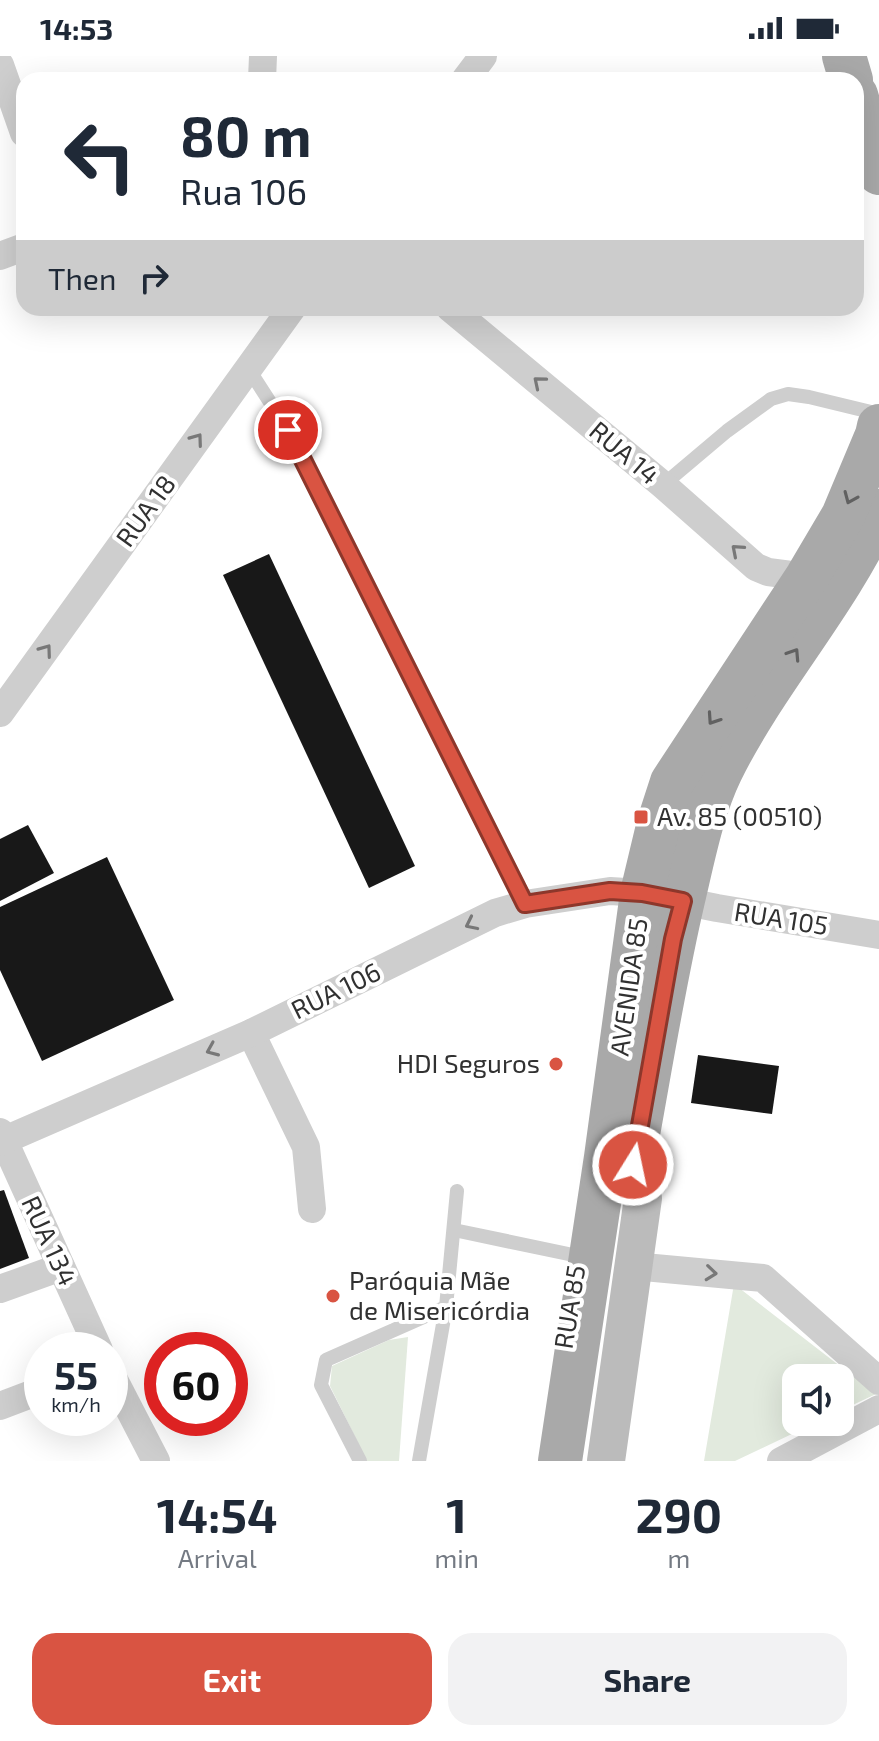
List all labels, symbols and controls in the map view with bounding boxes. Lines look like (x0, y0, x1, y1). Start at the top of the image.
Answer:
text: 14:53 (40, 10, 113, 46)
text: 80 m (180, 101, 312, 168)
icon: left (48, 104, 152, 208)
text: Rua 106 (180, 169, 307, 212)
icon: right (132, 256, 176, 300)
text: Then (48, 260, 116, 296)
one-way arrow (534, 377, 548, 392)
pin (254, 396, 322, 464)
icon: arrive (266, 408, 310, 452)
street label: RUA 14 (584, 414, 666, 490)
one-way arrow (188, 433, 202, 448)
street label: RUA 18 (109, 468, 181, 552)
one-way arrow (844, 490, 860, 504)
one-way arrow (731, 545, 746, 560)
one-way arrow (36, 645, 50, 659)
one-way arrow (784, 648, 799, 662)
one-way arrow (708, 710, 723, 725)
place label: Av. 85 (00510) (657, 800, 822, 831)
marker: Av. 85 (00510) (632, 808, 650, 826)
street label: RUA 105 (732, 895, 830, 940)
one-way arrow (464, 914, 479, 930)
street label: AVENIDA 85 (602, 916, 653, 1058)
street label: RUA 106 (286, 955, 385, 1025)
one-way arrow (206, 1041, 220, 1057)
place label: HDI Seguros (397, 1047, 540, 1078)
marker: HDI Seguros (547, 1055, 565, 1073)
position arrow (591, 1123, 675, 1207)
street label: RUA 134 (16, 1191, 85, 1290)
street label: RUA 85 (547, 1263, 590, 1351)
place label: Paróquia Mãe de Misericórdia (349, 1264, 530, 1325)
one-way arrow (705, 1265, 718, 1282)
marker: Paróquia Mãe de Misericórdia (324, 1287, 342, 1305)
speed limit sign: 60 (144, 1332, 248, 1436)
text: 55 (54, 1350, 98, 1398)
map controls (782, 1364, 854, 1436)
button: sound (782, 1364, 854, 1436)
text: km/h (51, 1392, 101, 1416)
text: 14:54 (157, 1485, 278, 1543)
text: 1 (446, 1485, 467, 1543)
text: 290 (636, 1485, 722, 1543)
text: Arrival (178, 1542, 257, 1573)
text: min (434, 1542, 479, 1573)
text: m (667, 1542, 690, 1573)
button: Exit (32, 1633, 432, 1725)
button: Share (448, 1633, 847, 1725)

